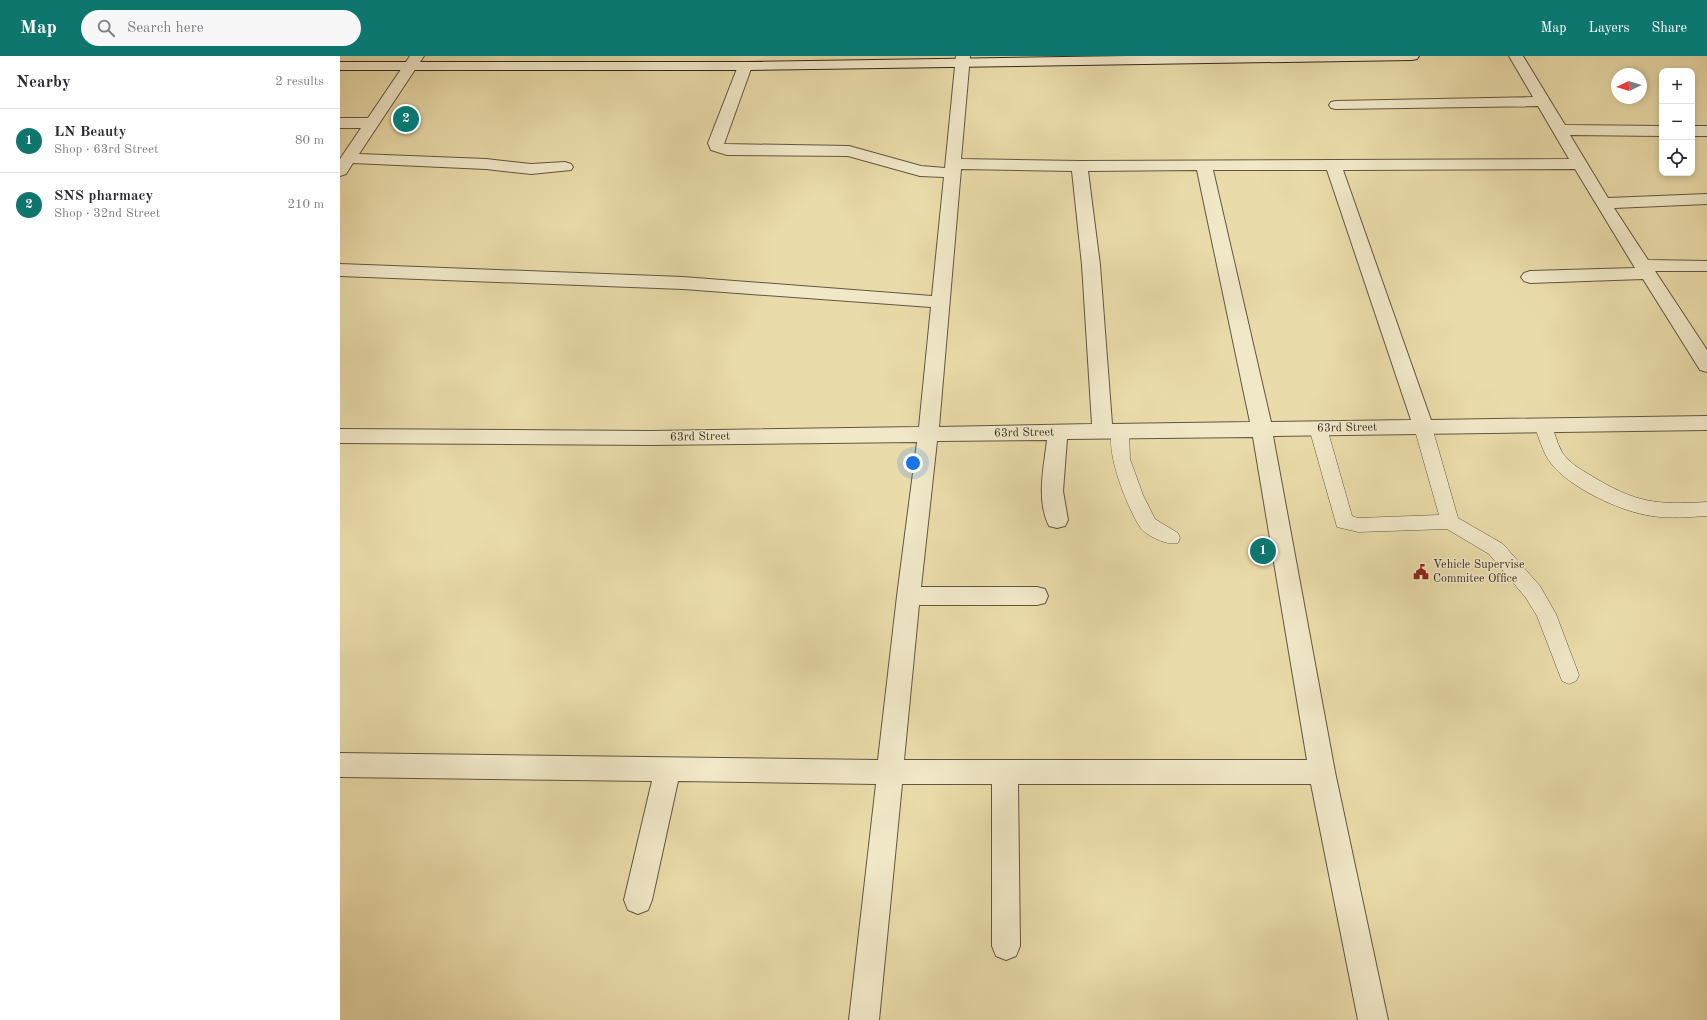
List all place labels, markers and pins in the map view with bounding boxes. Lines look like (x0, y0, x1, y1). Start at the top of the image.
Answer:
pin: 2 (393, 104, 419, 134)
pin: 1 (1250, 536, 1276, 566)
place label: Vehicle Supervise Commitee Office (1433, 559, 1525, 585)
public building icon: Vehicle Supervise Commitee Office (1412, 563, 1430, 581)

